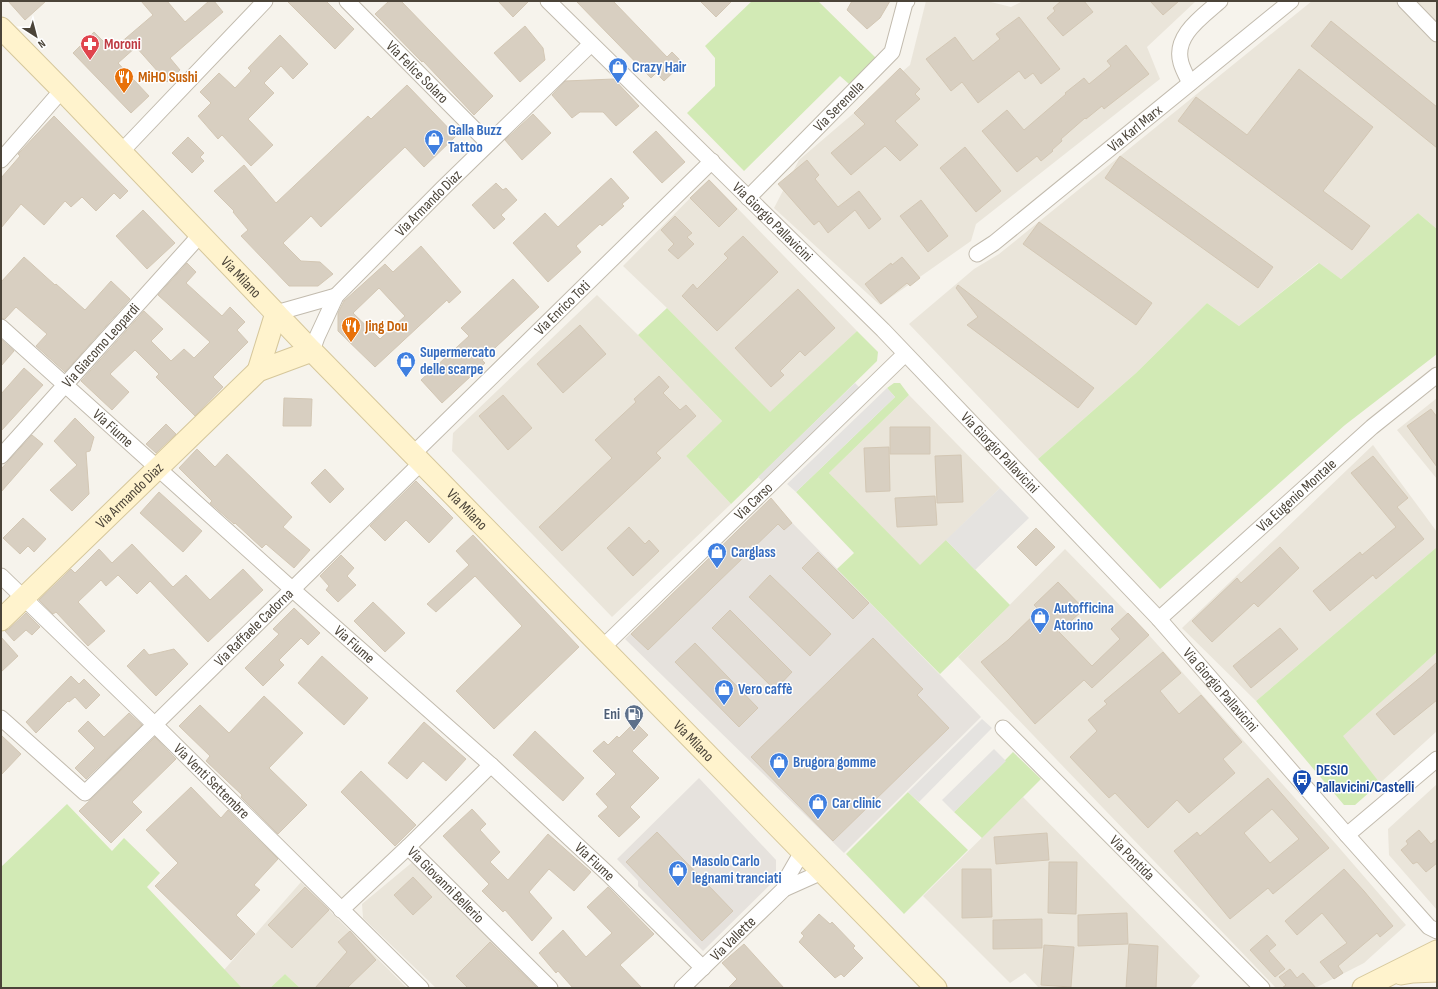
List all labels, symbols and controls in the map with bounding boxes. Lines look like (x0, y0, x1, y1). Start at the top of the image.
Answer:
north arrow (16, 16, 56, 56)
pharmacy icon: Moroni (79, 33, 101, 61)
place label: Moroni (104, 35, 141, 54)
text: N (35, 37, 48, 51)
street label: Via Felice Solaro (382, 37, 452, 108)
shop icon: Crazy Hair (607, 56, 629, 84)
place label: Crazy Hair (632, 58, 687, 77)
restaurant icon: MiHO Sushi (113, 66, 135, 94)
place label: MiHO Sushi (138, 68, 197, 87)
street label: Via Serenella (810, 77, 868, 136)
street label: Via Karl Marx (1104, 101, 1166, 156)
place label: Galla Buzz Tattoo (448, 121, 502, 157)
shop icon: Galla Buzz Tattoo (423, 128, 445, 156)
street label: Via Armando Diaz (391, 166, 466, 241)
street label: Via Giorgio Pallavicini (728, 178, 817, 266)
street label: Via Milano (216, 253, 265, 302)
street label: Via Enrico Toti (531, 276, 595, 340)
street label: Via Giacomo Leopardi (58, 299, 144, 392)
restaurant icon: Jing Dou (340, 315, 362, 343)
place label: Jing Dou (364, 317, 408, 336)
place label: Supermercato delle scarpe (420, 343, 495, 379)
shop icon: Supermercato delle scarpe (395, 350, 417, 378)
street label: Via Fiume (89, 405, 137, 452)
street label: Via Giorgio Pallavicini (956, 408, 1043, 498)
street label: Via Eugenio Montale (1253, 455, 1341, 536)
street label: Via Armando Diaz (92, 458, 168, 533)
street label: Via Carso (731, 478, 777, 524)
street label: Via Milano (442, 485, 491, 534)
shop icon: Carglass (706, 541, 728, 569)
place label: Carglass (731, 543, 776, 562)
street label: Via Raffaele Cadorna (210, 584, 298, 671)
place label: Autofficina Atorino (1053, 599, 1114, 635)
shop icon: Autofficina Atorino (1029, 606, 1051, 634)
street label: Via Fiume (330, 622, 379, 668)
street label: Via Giorgio Pallavicini (1178, 644, 1262, 736)
shop icon: Vero caffè (713, 678, 735, 706)
place label: Vero caffè (738, 680, 793, 699)
fuel station icon: Eni (623, 703, 645, 731)
place label: Eni (604, 705, 620, 724)
street label: Via Milano (669, 716, 718, 766)
street label: Via Venti Settembre (169, 740, 254, 823)
shop icon: Brugora gomme (768, 751, 790, 779)
place label: Brugora gomme (793, 753, 876, 772)
place label: DESIO Pallavicini/Castelli (1316, 761, 1414, 797)
bus stop icon: DESIO Pallavicini/Castelli (1291, 768, 1313, 796)
shop icon: Car clinic (807, 792, 829, 820)
place label: Car clinic (832, 794, 881, 813)
street label: Via Pontida (1105, 831, 1159, 885)
street label: Via Fiume (570, 839, 619, 885)
street label: Via Giovanni Bellerio (403, 843, 488, 927)
place label: Masolo Carlo legnami tranciati (692, 852, 782, 888)
shop icon: Masolo Carlo legnami tranciati (667, 859, 689, 887)
street label: Via Vallette (706, 912, 760, 965)

